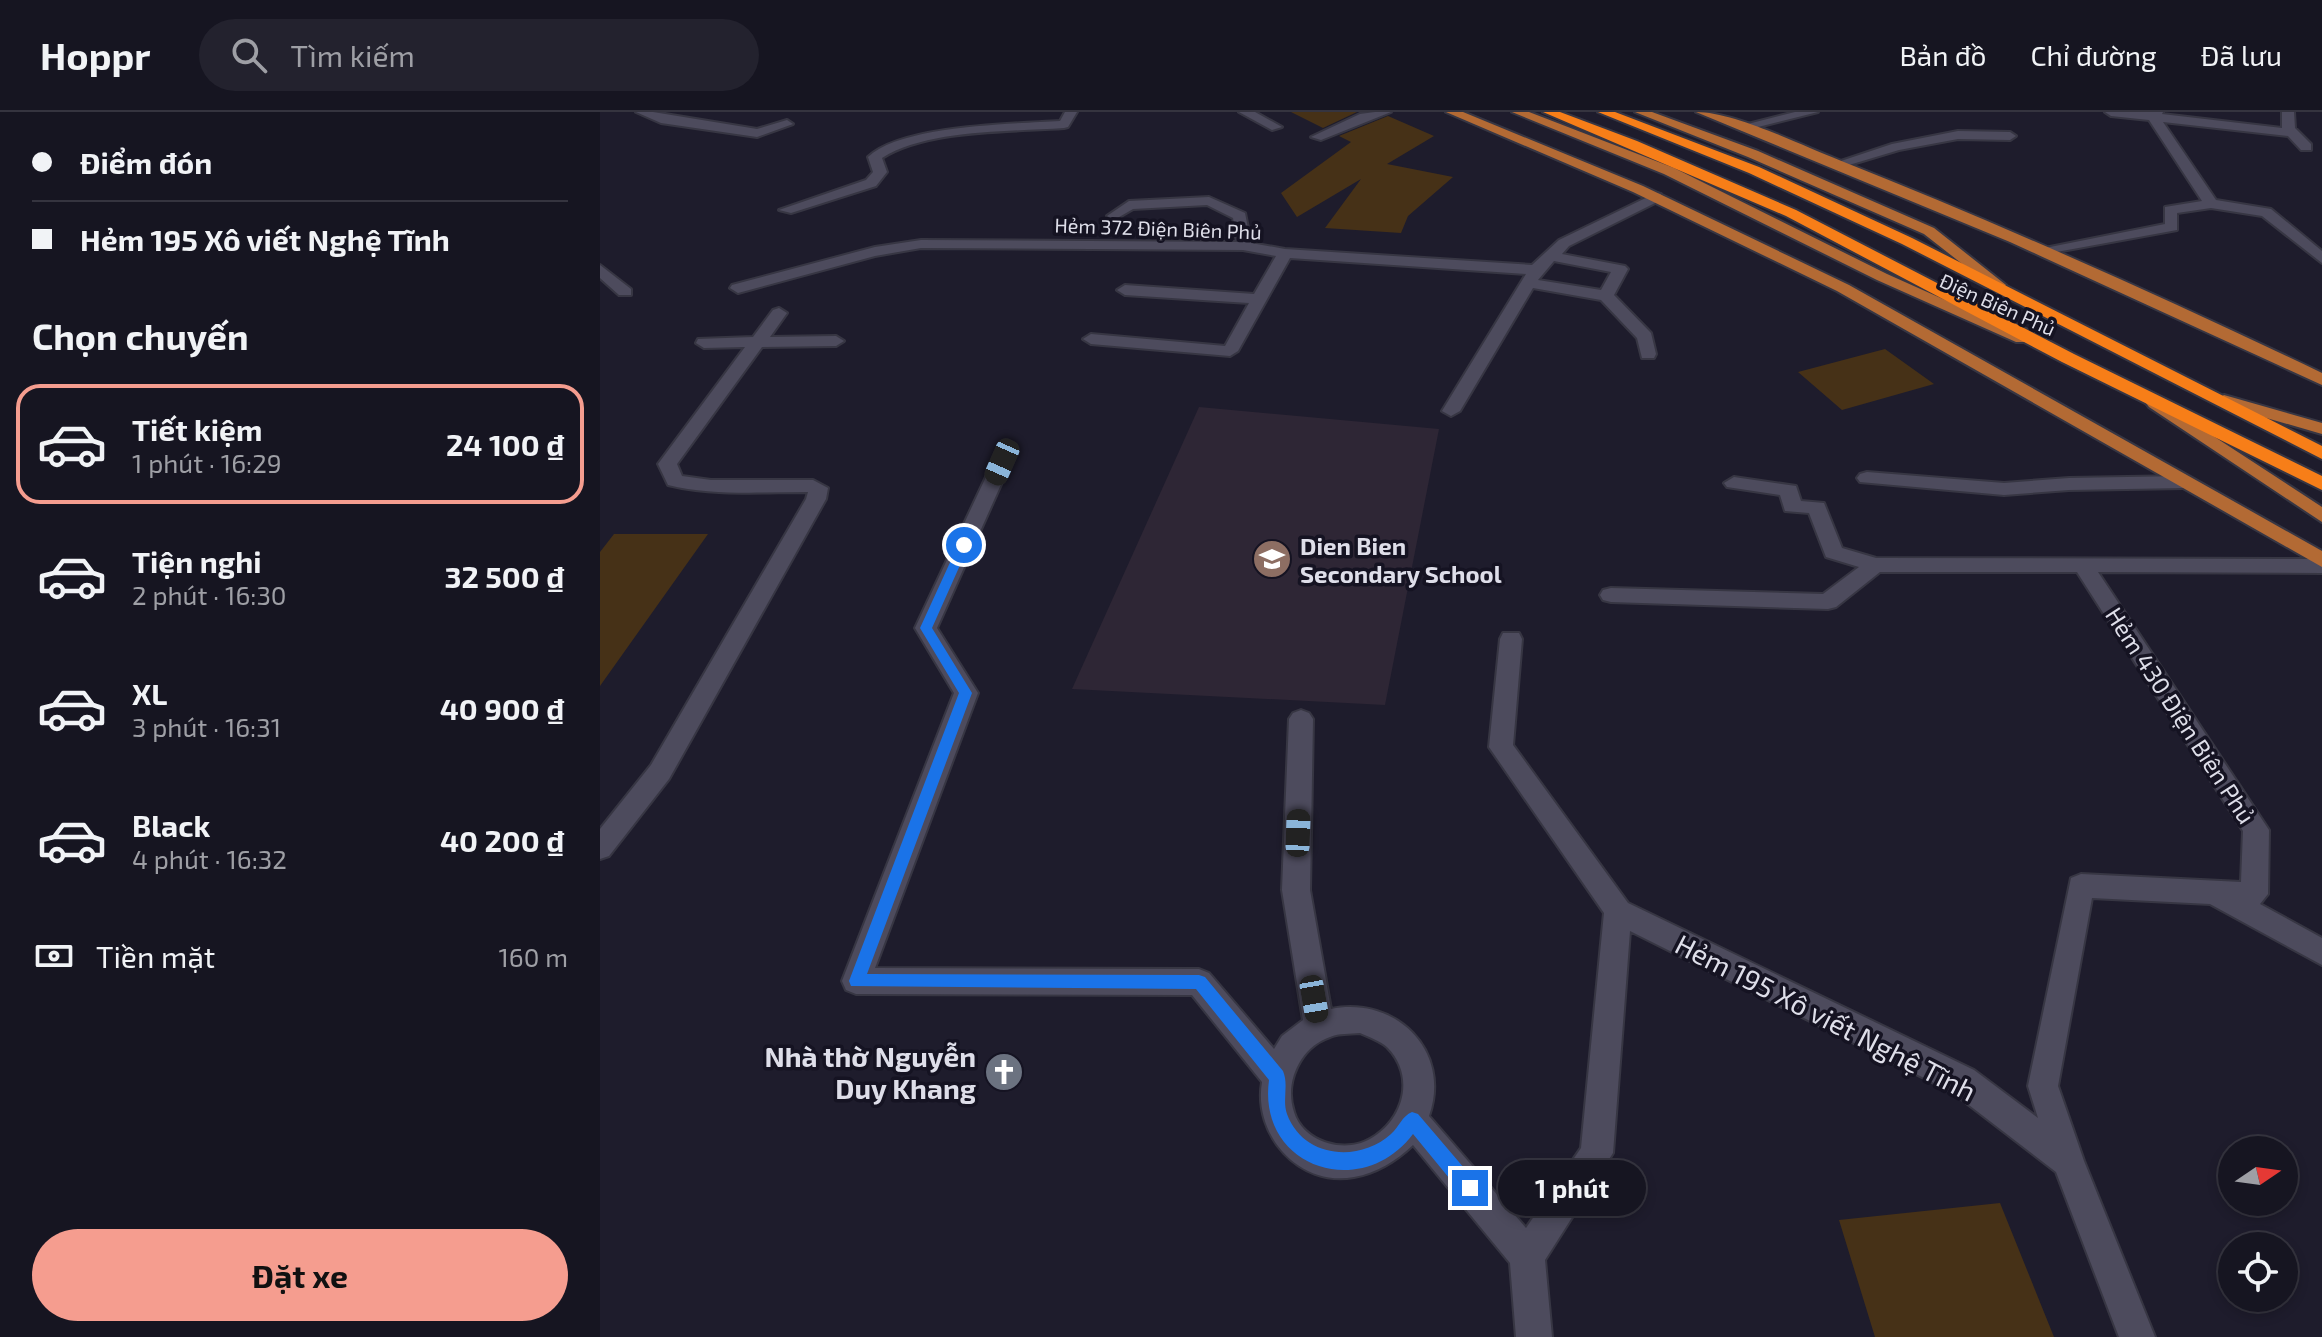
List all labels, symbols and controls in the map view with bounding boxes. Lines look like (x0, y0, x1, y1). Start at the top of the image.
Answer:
search box (199, 19, 759, 91)
text: Hoppr (40, 32, 151, 78)
icon: search (227, 33, 271, 77)
text: Tìm kiếm (291, 37, 415, 73)
text: Bản đồ (1899, 38, 1987, 72)
text: Chỉ đường (2031, 38, 2157, 72)
text: Đã lưu (2201, 38, 2282, 72)
text: Điểm đón (80, 144, 212, 180)
street label: Hẻm 372 Điện Biên Phủ (1054, 212, 1262, 244)
text: Hẻm 195 Xô viết Nghệ Tĩnh (80, 221, 450, 257)
street label: Điện Biên Phủ (1936, 268, 2060, 340)
text: Chọn chuyến (32, 314, 249, 357)
icon: car (36, 408, 108, 480)
text: Tiết kiệm (132, 411, 262, 447)
text: 24 100 ₫ (446, 426, 564, 462)
car (981, 435, 1023, 489)
text: 1 phút · 16:29 (132, 447, 282, 478)
route start (946, 527, 982, 563)
place label: Dien Bien Secondary School (1300, 531, 1502, 588)
school or university icon: Dien Bien Secondary School (1251, 538, 1293, 580)
icon: car (36, 540, 108, 612)
text: Tiện nghi (132, 543, 262, 579)
text: 32 500 ₫ (444, 558, 564, 594)
text: 2 phút · 16:30 (132, 579, 287, 610)
street label: Hẻm 430 Điện Biên Phủ (2100, 601, 2262, 829)
icon: car (36, 672, 108, 744)
text: XL (132, 675, 167, 711)
text: 40 900 ₫ (440, 690, 564, 726)
text: 3 phút · 16:31 (132, 711, 281, 742)
icon: car (36, 804, 108, 876)
text: Black (132, 807, 210, 843)
car (1285, 809, 1311, 857)
text: 40 200 ₫ (440, 822, 564, 858)
text: 4 phút · 16:32 (132, 843, 287, 874)
street label: Hẻm 195 Xô viết Nghệ Tĩnh (1670, 926, 1982, 1108)
icon: cash (32, 934, 76, 978)
text: Tiền mặt (96, 938, 215, 974)
text: 160 m (499, 941, 568, 972)
car (1298, 973, 1330, 1025)
place label: Nhà thờ Nguyễn Duy Khang (765, 1039, 976, 1105)
church icon: Nhà thờ Nguyễn Duy Khang (983, 1051, 1025, 1093)
north arrow (2218, 1136, 2298, 1216)
map controls (2218, 1136, 2298, 1312)
callout: 1 phút (1498, 1160, 1646, 1216)
route end (1452, 1170, 1488, 1206)
text: 1 phút (1535, 1172, 1609, 1203)
button: Đặt xe (32, 1229, 568, 1321)
button: locate (2218, 1232, 2298, 1312)

